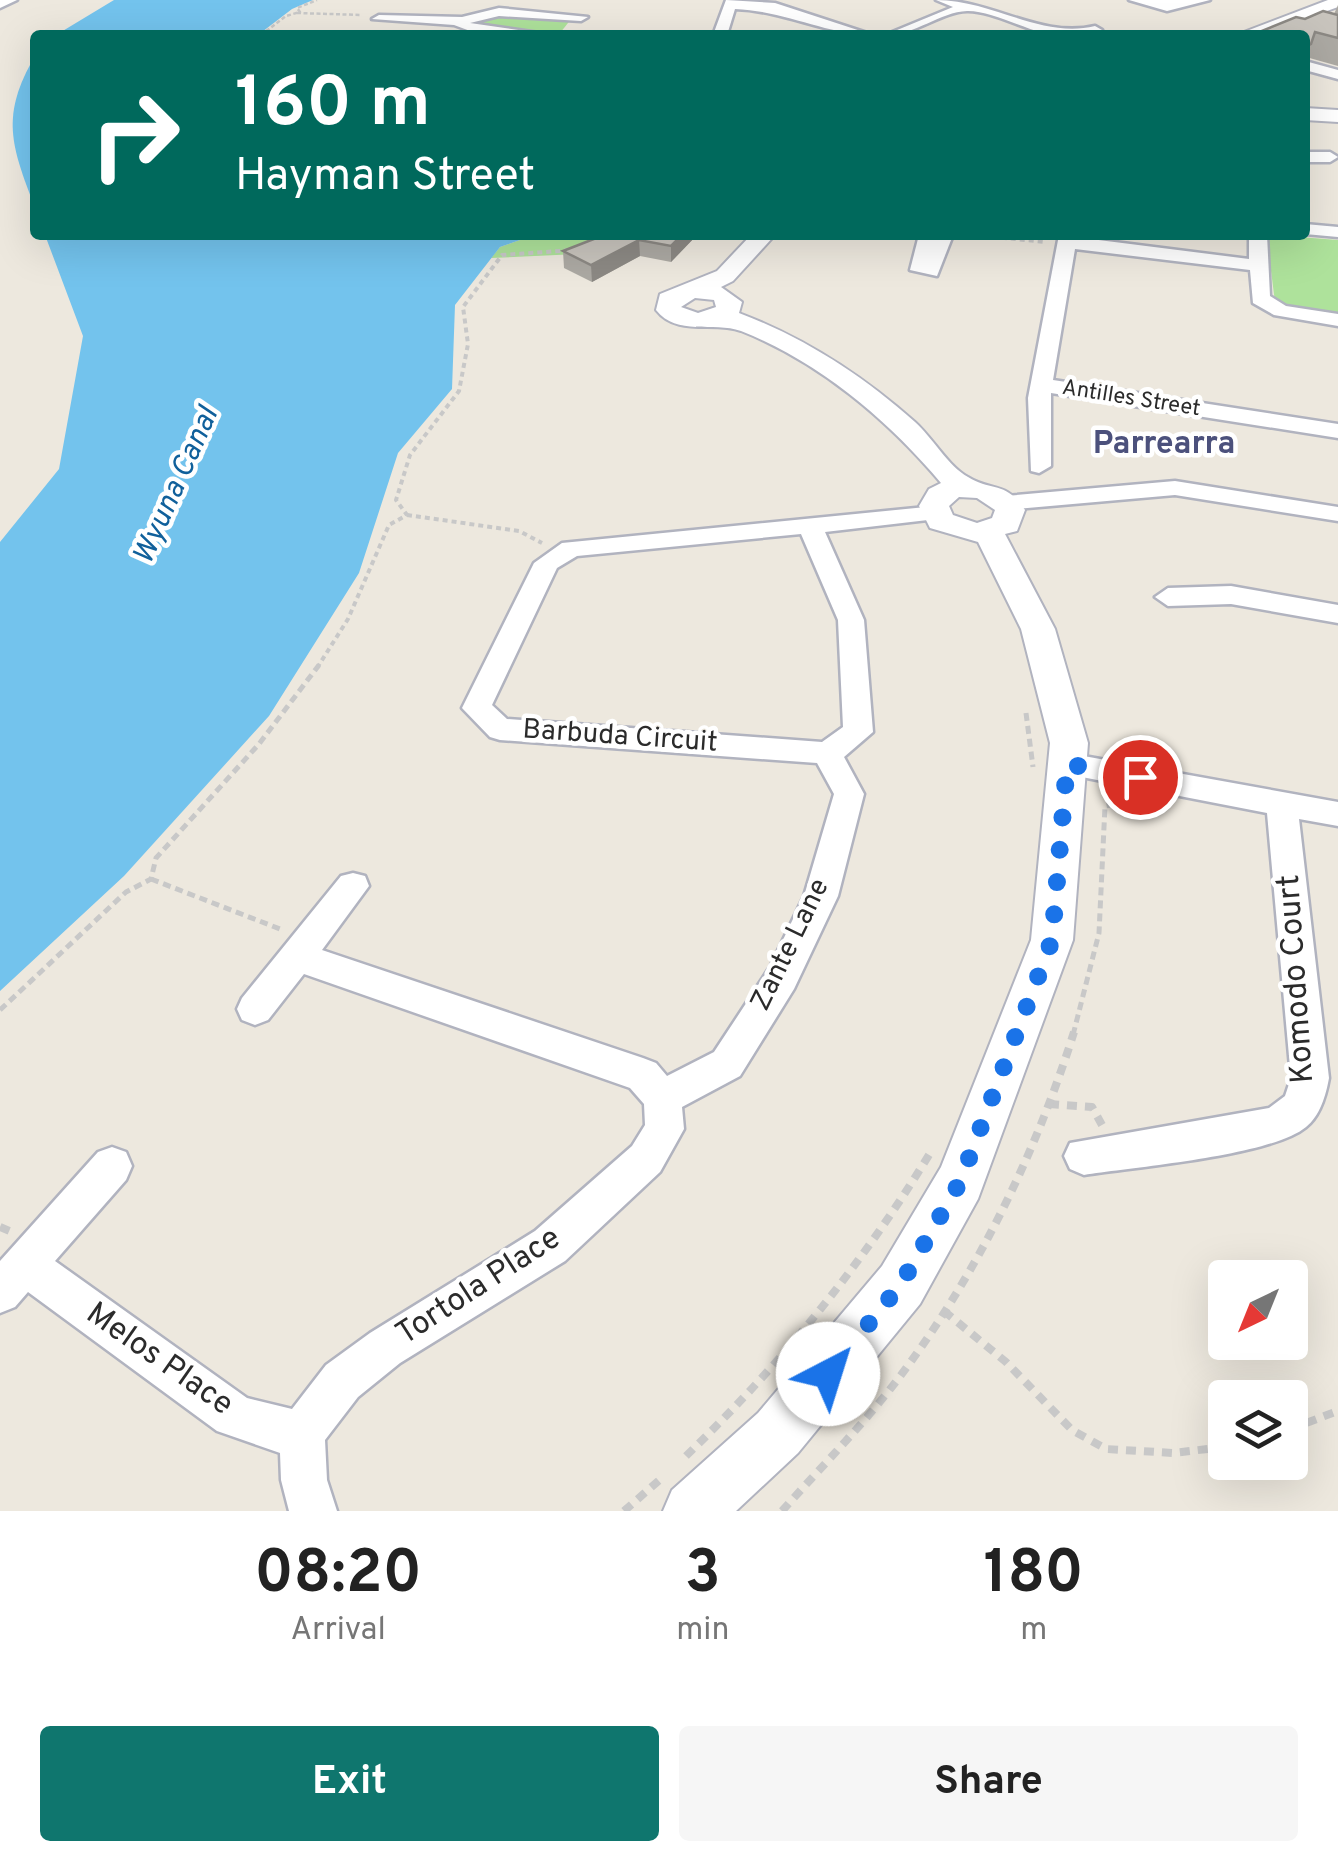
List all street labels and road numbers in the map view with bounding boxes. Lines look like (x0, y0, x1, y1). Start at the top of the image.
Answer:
street label: Antilles Street (1060, 375, 1202, 423)
street label: Barbuda Circuit (521, 712, 719, 762)
street label: Zante Lane (744, 873, 838, 1017)
street label: Komodo Court (1270, 873, 1324, 1085)
street label: Tortola Place (389, 1219, 569, 1355)
street label: Melos Place (78, 1295, 240, 1425)

